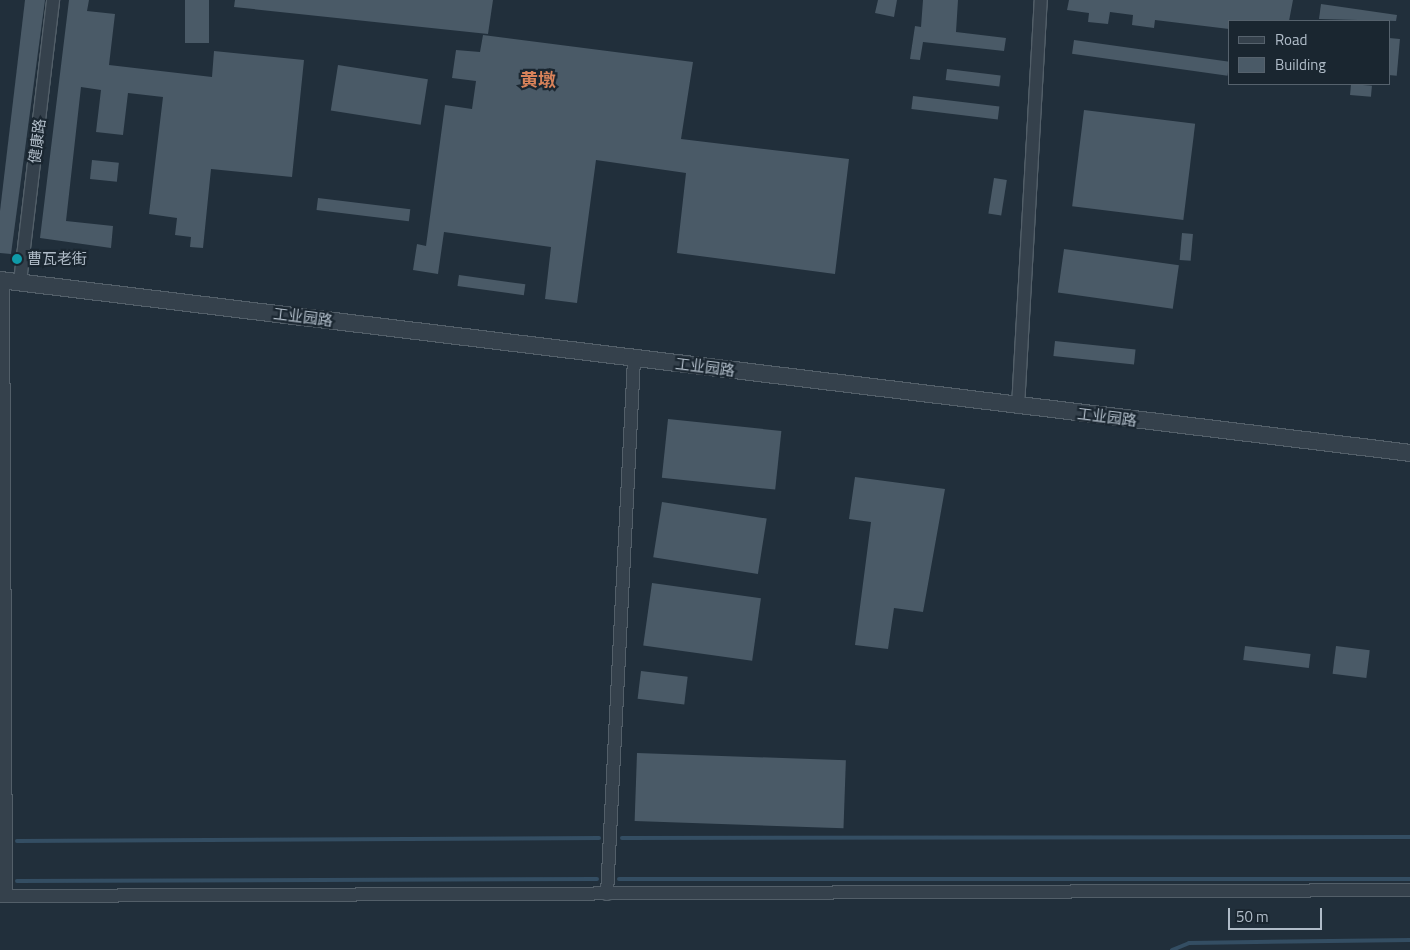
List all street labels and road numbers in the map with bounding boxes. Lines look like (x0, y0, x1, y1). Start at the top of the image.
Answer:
street label: 健康路 (25, 118, 49, 164)
street label: 工业园路 (272, 304, 334, 330)
street label: 工业园路 (674, 354, 736, 380)
street label: 工业园路 (1076, 404, 1138, 430)

